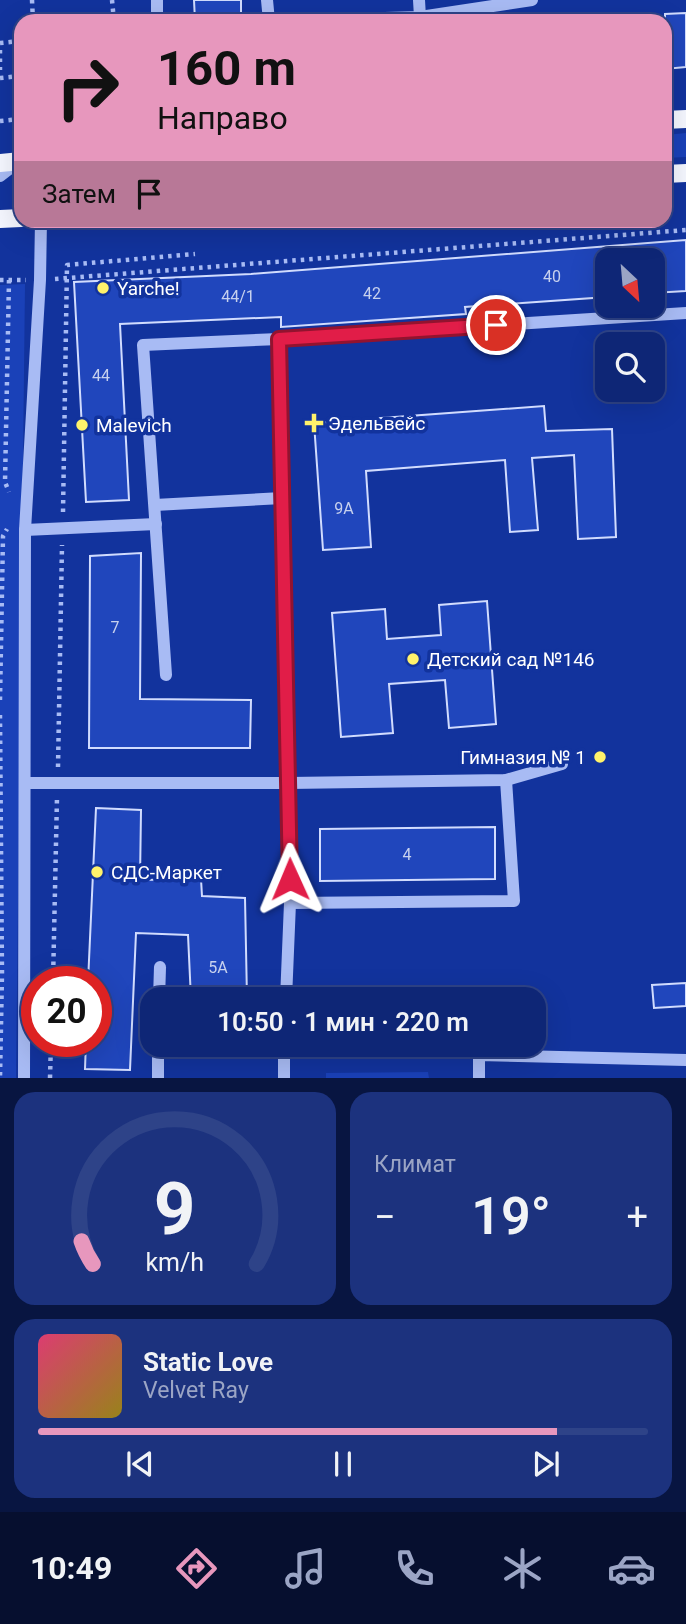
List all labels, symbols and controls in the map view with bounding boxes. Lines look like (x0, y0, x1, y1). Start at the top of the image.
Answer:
text: 160 m (157, 40, 296, 97)
icon: right (42, 42, 133, 133)
text: Направо (157, 99, 288, 137)
icon: arrive (130, 175, 168, 213)
text: Затем (42, 179, 116, 209)
north arrow (595, 248, 665, 318)
map controls (595, 248, 665, 402)
house number: 40 (543, 267, 561, 286)
place label: Yarche! (117, 277, 180, 300)
marker: Yarche! (95, 280, 111, 296)
house number: 42 (363, 284, 381, 303)
house number: 44/1 (221, 287, 255, 306)
pin (466, 295, 526, 355)
icon: arrive (477, 306, 515, 344)
button: search (595, 332, 665, 402)
house number: 44 (92, 366, 110, 385)
place label: Эдельвейс (328, 412, 426, 435)
place label: Malevich (96, 414, 172, 437)
marker: Эдельвейс (306, 415, 322, 431)
marker: Malevich (74, 417, 90, 433)
house number: 9А (334, 499, 354, 518)
house number: 7 (111, 618, 120, 637)
place label: Детский сад №146 (427, 648, 595, 671)
marker: Детский сад №146 (405, 651, 421, 667)
place label: Гимназия № 1 (460, 746, 586, 769)
marker: Гимназия № 1 (592, 749, 608, 765)
position arrow (253, 842, 327, 916)
house number: 4 (403, 845, 412, 864)
place label: СДС-Маркет (111, 861, 222, 884)
marker: СДС-Маркет (89, 864, 105, 880)
house number: 5А (208, 958, 228, 977)
speed limit sign: 20 (21, 966, 112, 1057)
text: 10:50 · 1 мин · 220 m (217, 1007, 469, 1037)
text: Климат (374, 1151, 456, 1178)
text: 9 (154, 1167, 196, 1253)
text: 19° (471, 1186, 551, 1247)
text: − (374, 1195, 396, 1239)
text: + (626, 1195, 648, 1239)
text: km/h (146, 1248, 204, 1277)
text: Static Love (143, 1347, 273, 1377)
text: Velvet Ray (143, 1377, 249, 1404)
icon: previous (121, 1445, 159, 1483)
icon: pause (324, 1445, 362, 1483)
icon: next (527, 1445, 565, 1483)
icon: directions (172, 1544, 221, 1593)
icon: music (281, 1544, 330, 1593)
icon: phone (390, 1544, 439, 1593)
icon: climate (498, 1544, 547, 1593)
icon: car (607, 1544, 656, 1593)
text: 10:49 (30, 1549, 112, 1587)

